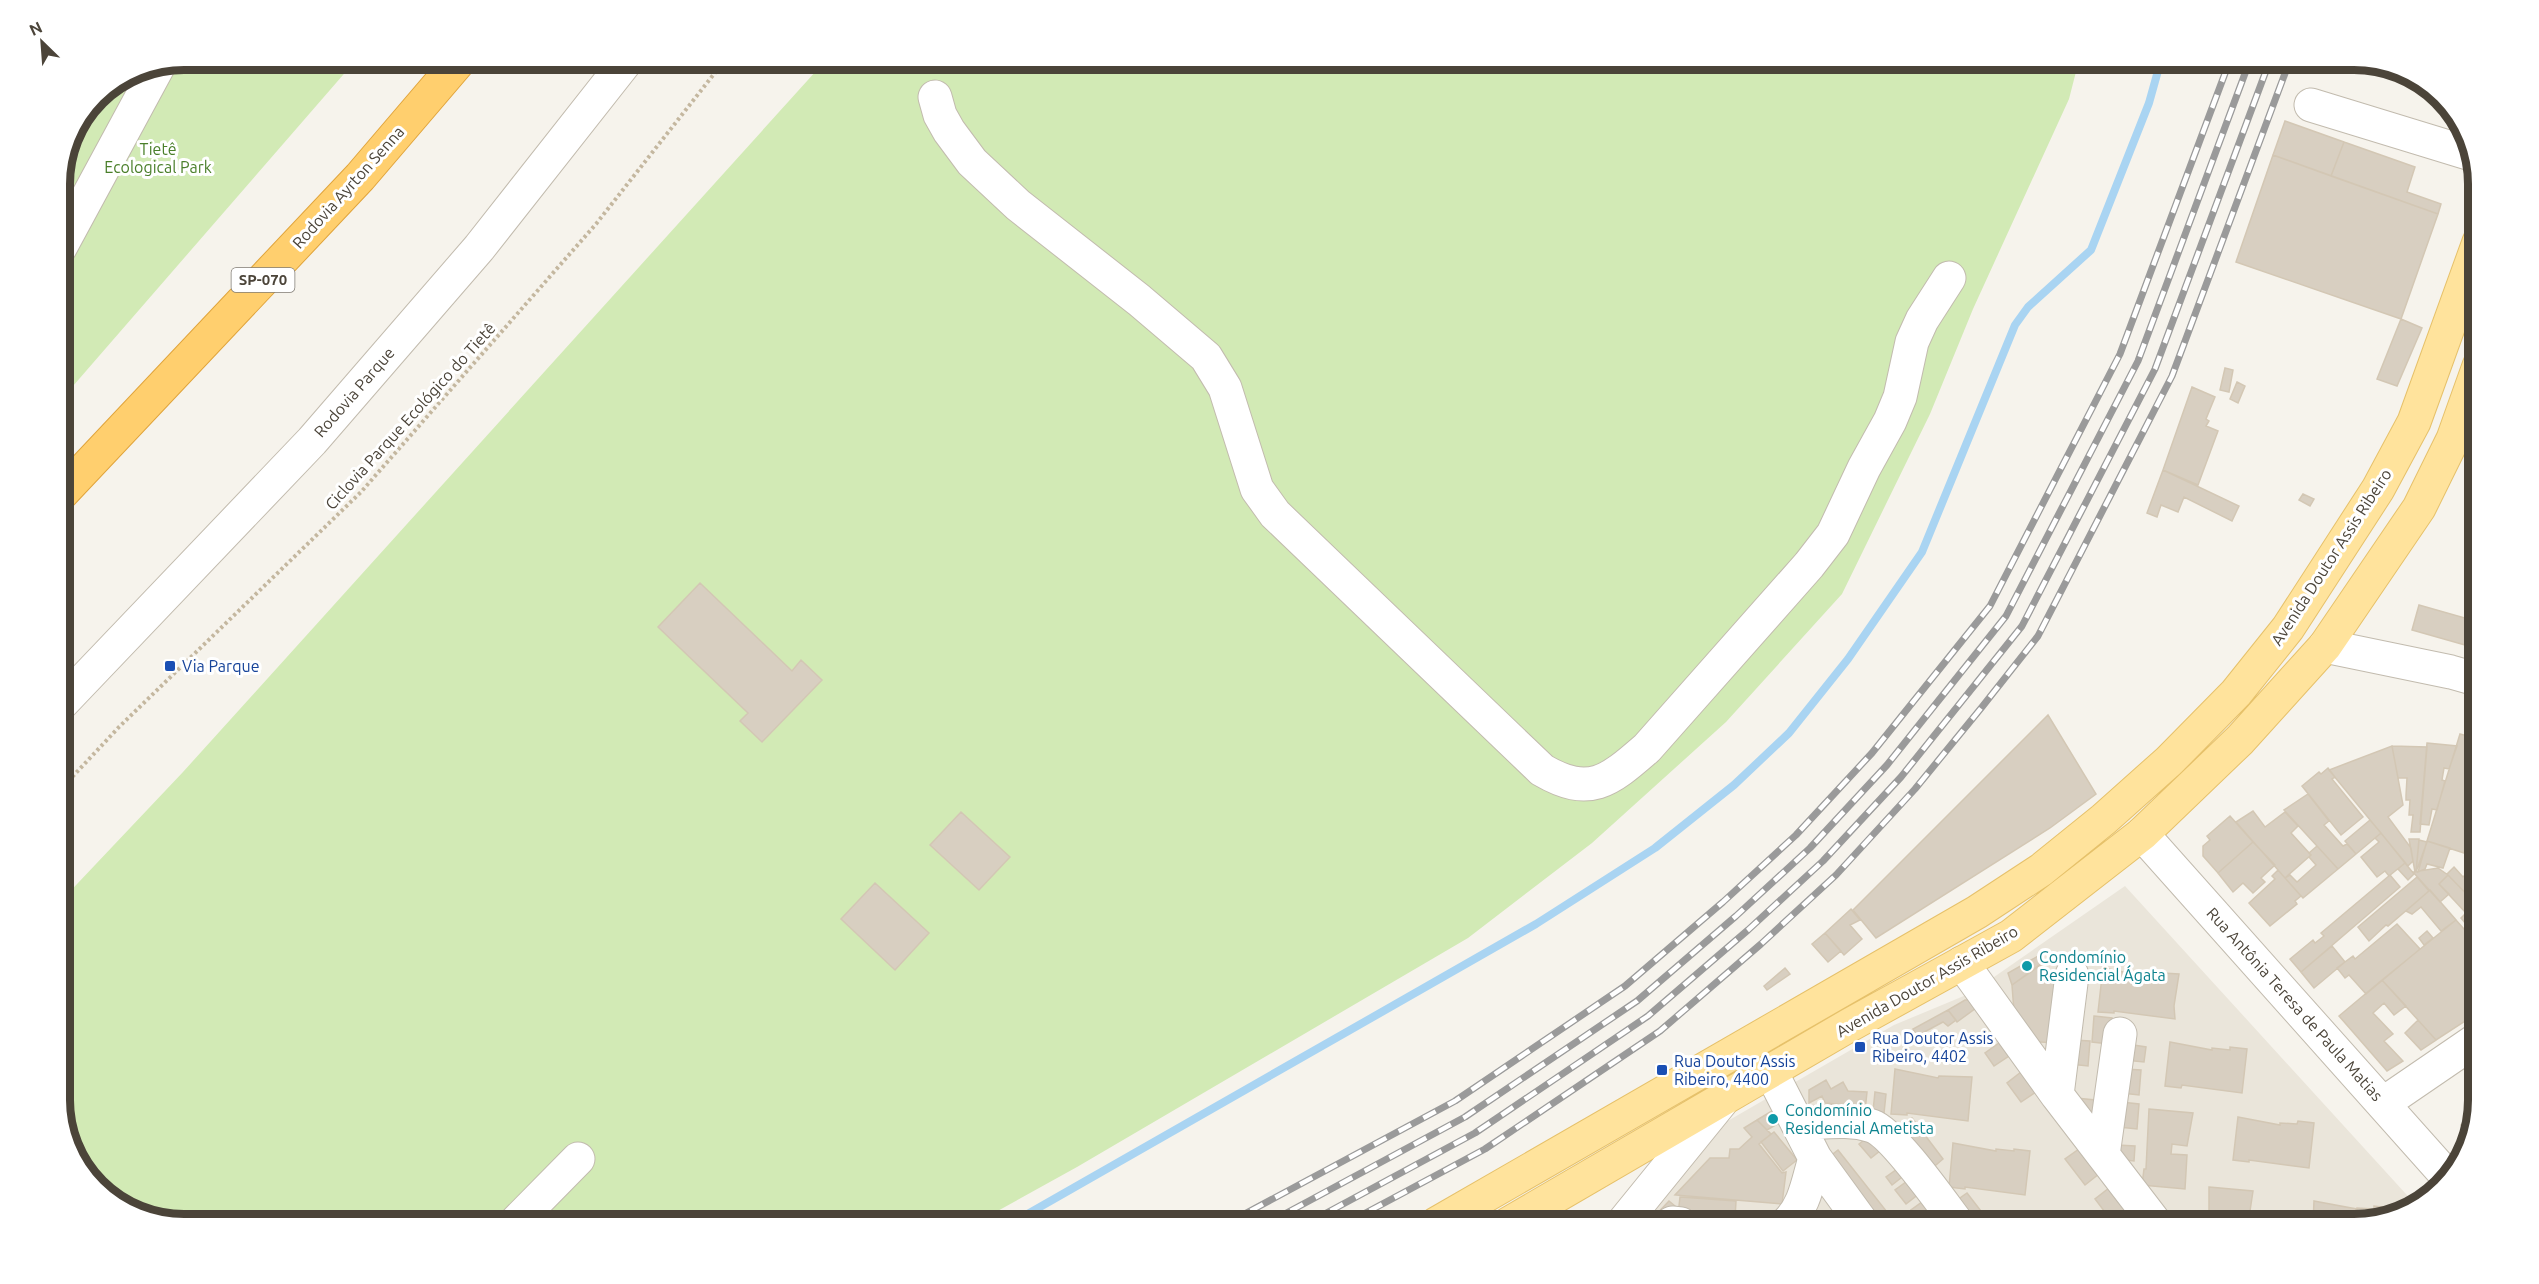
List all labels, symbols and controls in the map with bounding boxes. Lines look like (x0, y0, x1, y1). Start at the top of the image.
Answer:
north arrow (12, 12, 72, 72)
text: N (26, 18, 45, 39)
street label: Rodovia Ayrton Senna (289, 122, 407, 252)
park label: Tietê Ecological Park (104, 140, 212, 176)
road number: SP-070 (232, 268, 294, 292)
street label: Ciclovia Parque Ecológico do Tietê (321, 319, 499, 513)
street label: Rodovia Parque (310, 344, 398, 440)
street label: Avenida Doutor Assis Ribeiro (2267, 465, 2395, 649)
place label: Via Parque (182, 657, 259, 675)
marker: Via Parque (163, 659, 177, 673)
street label: Rua Antônia Teresa de Paula Matias (2203, 904, 2387, 1104)
street label: Avenida Doutor Assis Ribeiro (1833, 922, 2021, 1040)
place label: Condomínio Residencial Ágata (2039, 948, 2166, 984)
marker: Condomínio Residencial Ágata (2020, 959, 2034, 973)
place label: Rua Doutor Assis Ribeiro, 4402 (1872, 1029, 1994, 1065)
marker: Rua Doutor Assis Ribeiro, 4402 (1853, 1040, 1867, 1054)
place label: Rua Doutor Assis Ribeiro, 4400 (1674, 1052, 1796, 1088)
marker: Rua Doutor Assis Ribeiro, 4400 (1655, 1063, 1669, 1077)
place label: Condomínio Residencial Ametista (1785, 1101, 1934, 1137)
marker: Condomínio Residencial Ametista (1766, 1112, 1780, 1126)

